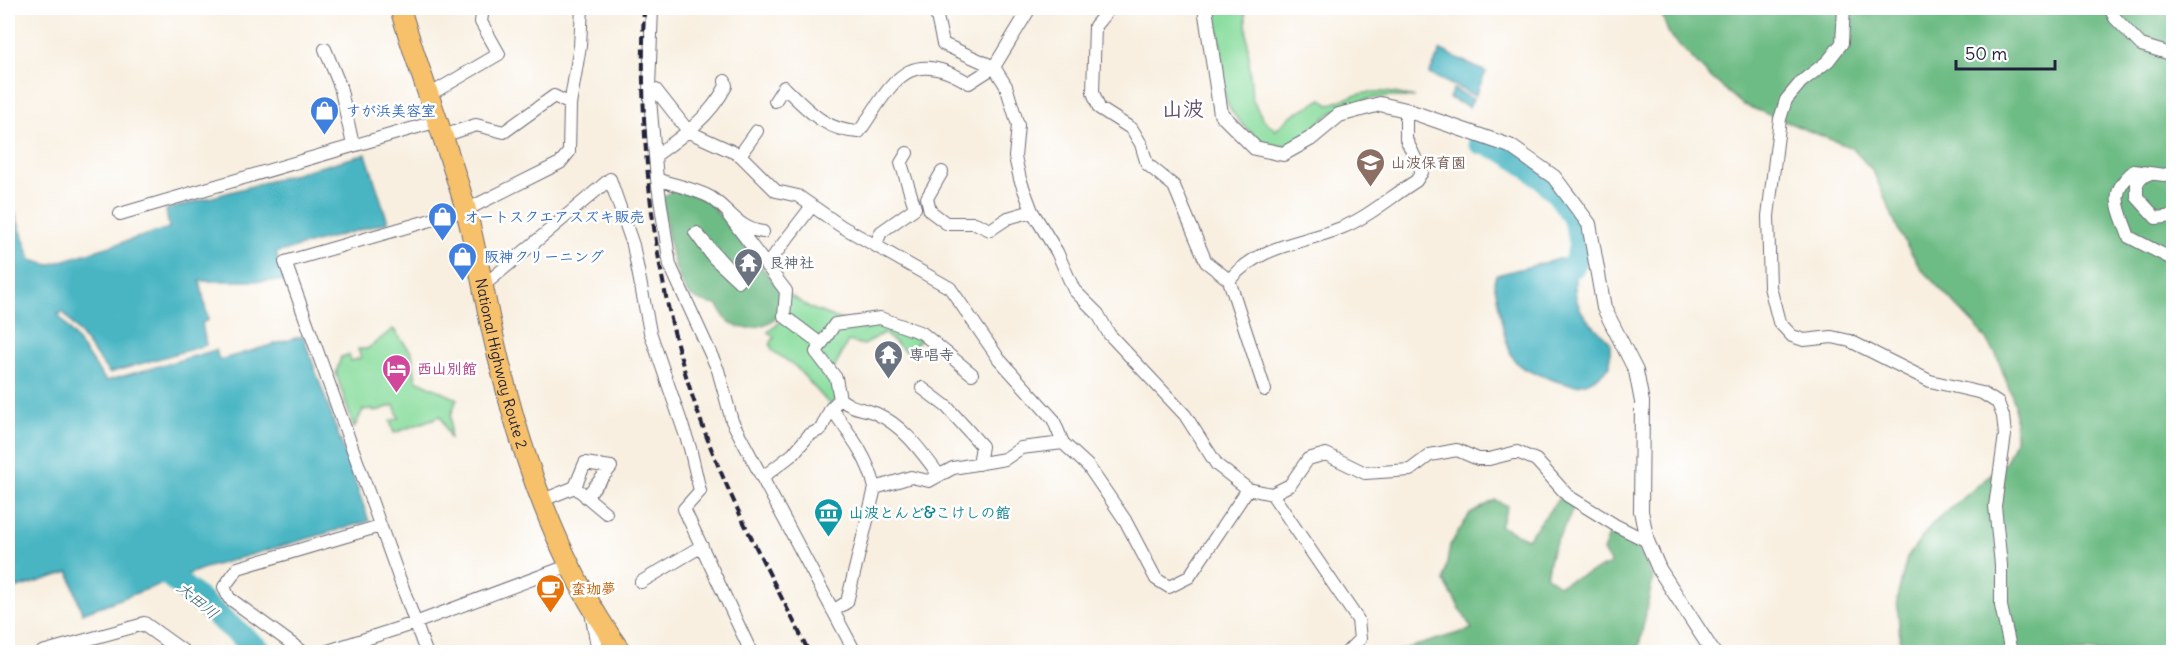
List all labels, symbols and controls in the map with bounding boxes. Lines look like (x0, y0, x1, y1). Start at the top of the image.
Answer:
scale bar (1956, 33, 2055, 71)
text: 50 m (1965, 42, 2007, 65)
shop icon: すが浜美容室 (309, 94, 341, 136)
district label: 山波 (1162, 95, 1204, 122)
place label: すが浜美容室 (346, 101, 436, 120)
school or university icon: 山波保育園 (1354, 146, 1386, 188)
place label: 山波保育園 (1391, 153, 1466, 172)
shop icon: オートスクエアスズキ販売 (427, 200, 459, 242)
place label: オートスクエアスズキ販売 (464, 207, 645, 226)
shop icon: 阪神クリーニング (447, 240, 479, 282)
temple icon: 艮神社 (732, 246, 764, 288)
place label: 阪神クリーニング (484, 247, 604, 266)
place label: 艮神社 (769, 253, 814, 272)
street label: National Highway Route 2 (472, 276, 532, 451)
temple icon: 専唱寺 (872, 338, 904, 380)
place label: 専唱寺 (909, 345, 954, 364)
hotel icon: 西山別館 (380, 352, 412, 394)
place label: 西山別館 (417, 359, 477, 378)
museum icon: 山波とんど&こけしの館 (812, 496, 844, 538)
place label: 山波とんど&こけしの館 (849, 503, 1010, 522)
cafe icon: 蛮珈夢 (534, 572, 566, 614)
water label: 大田川 (173, 577, 223, 623)
place label: 蛮珈夢 (571, 579, 616, 598)

